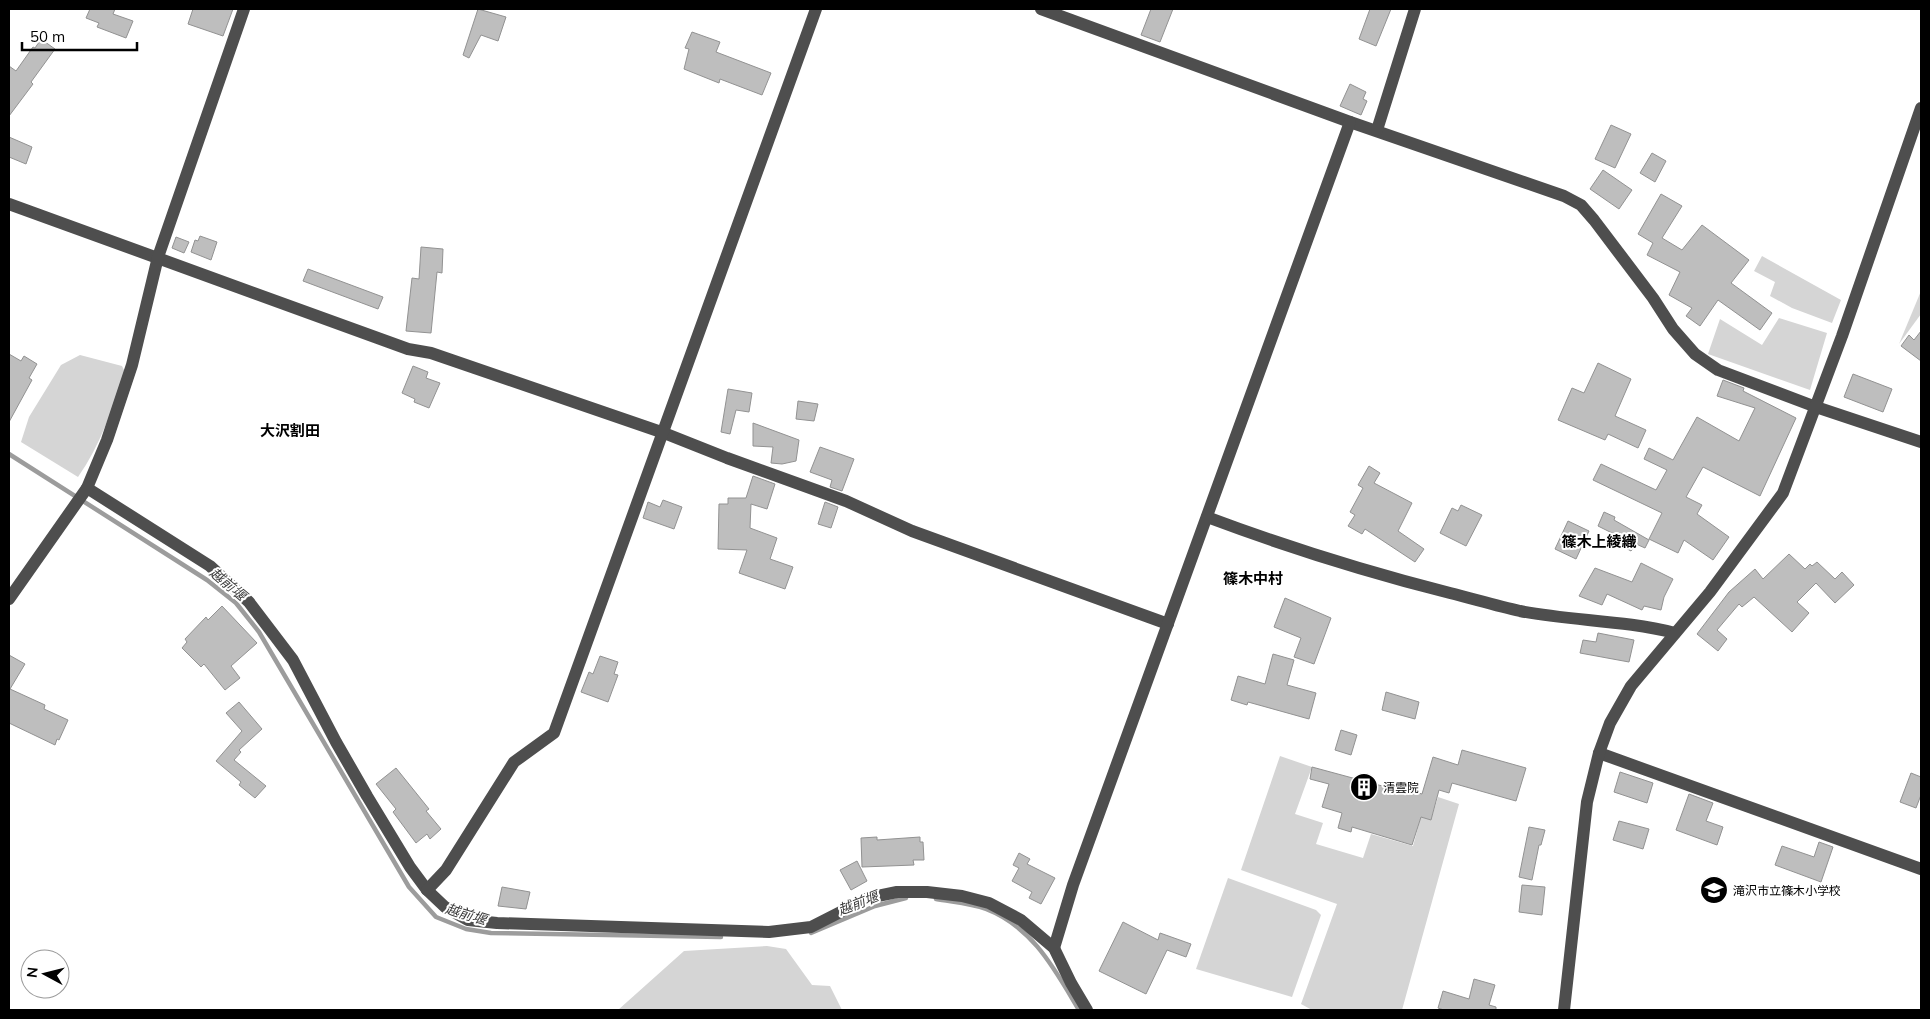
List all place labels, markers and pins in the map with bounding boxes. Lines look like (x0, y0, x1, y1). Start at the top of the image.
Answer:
building icon: 清雲院 (1349, 772, 1379, 802)
place label: 清雲院 (1383, 780, 1419, 795)
school or university icon: 滝沢市立篠木小学校 (1699, 875, 1729, 905)
place label: 滝沢市立篠木小学校 (1733, 883, 1841, 898)

